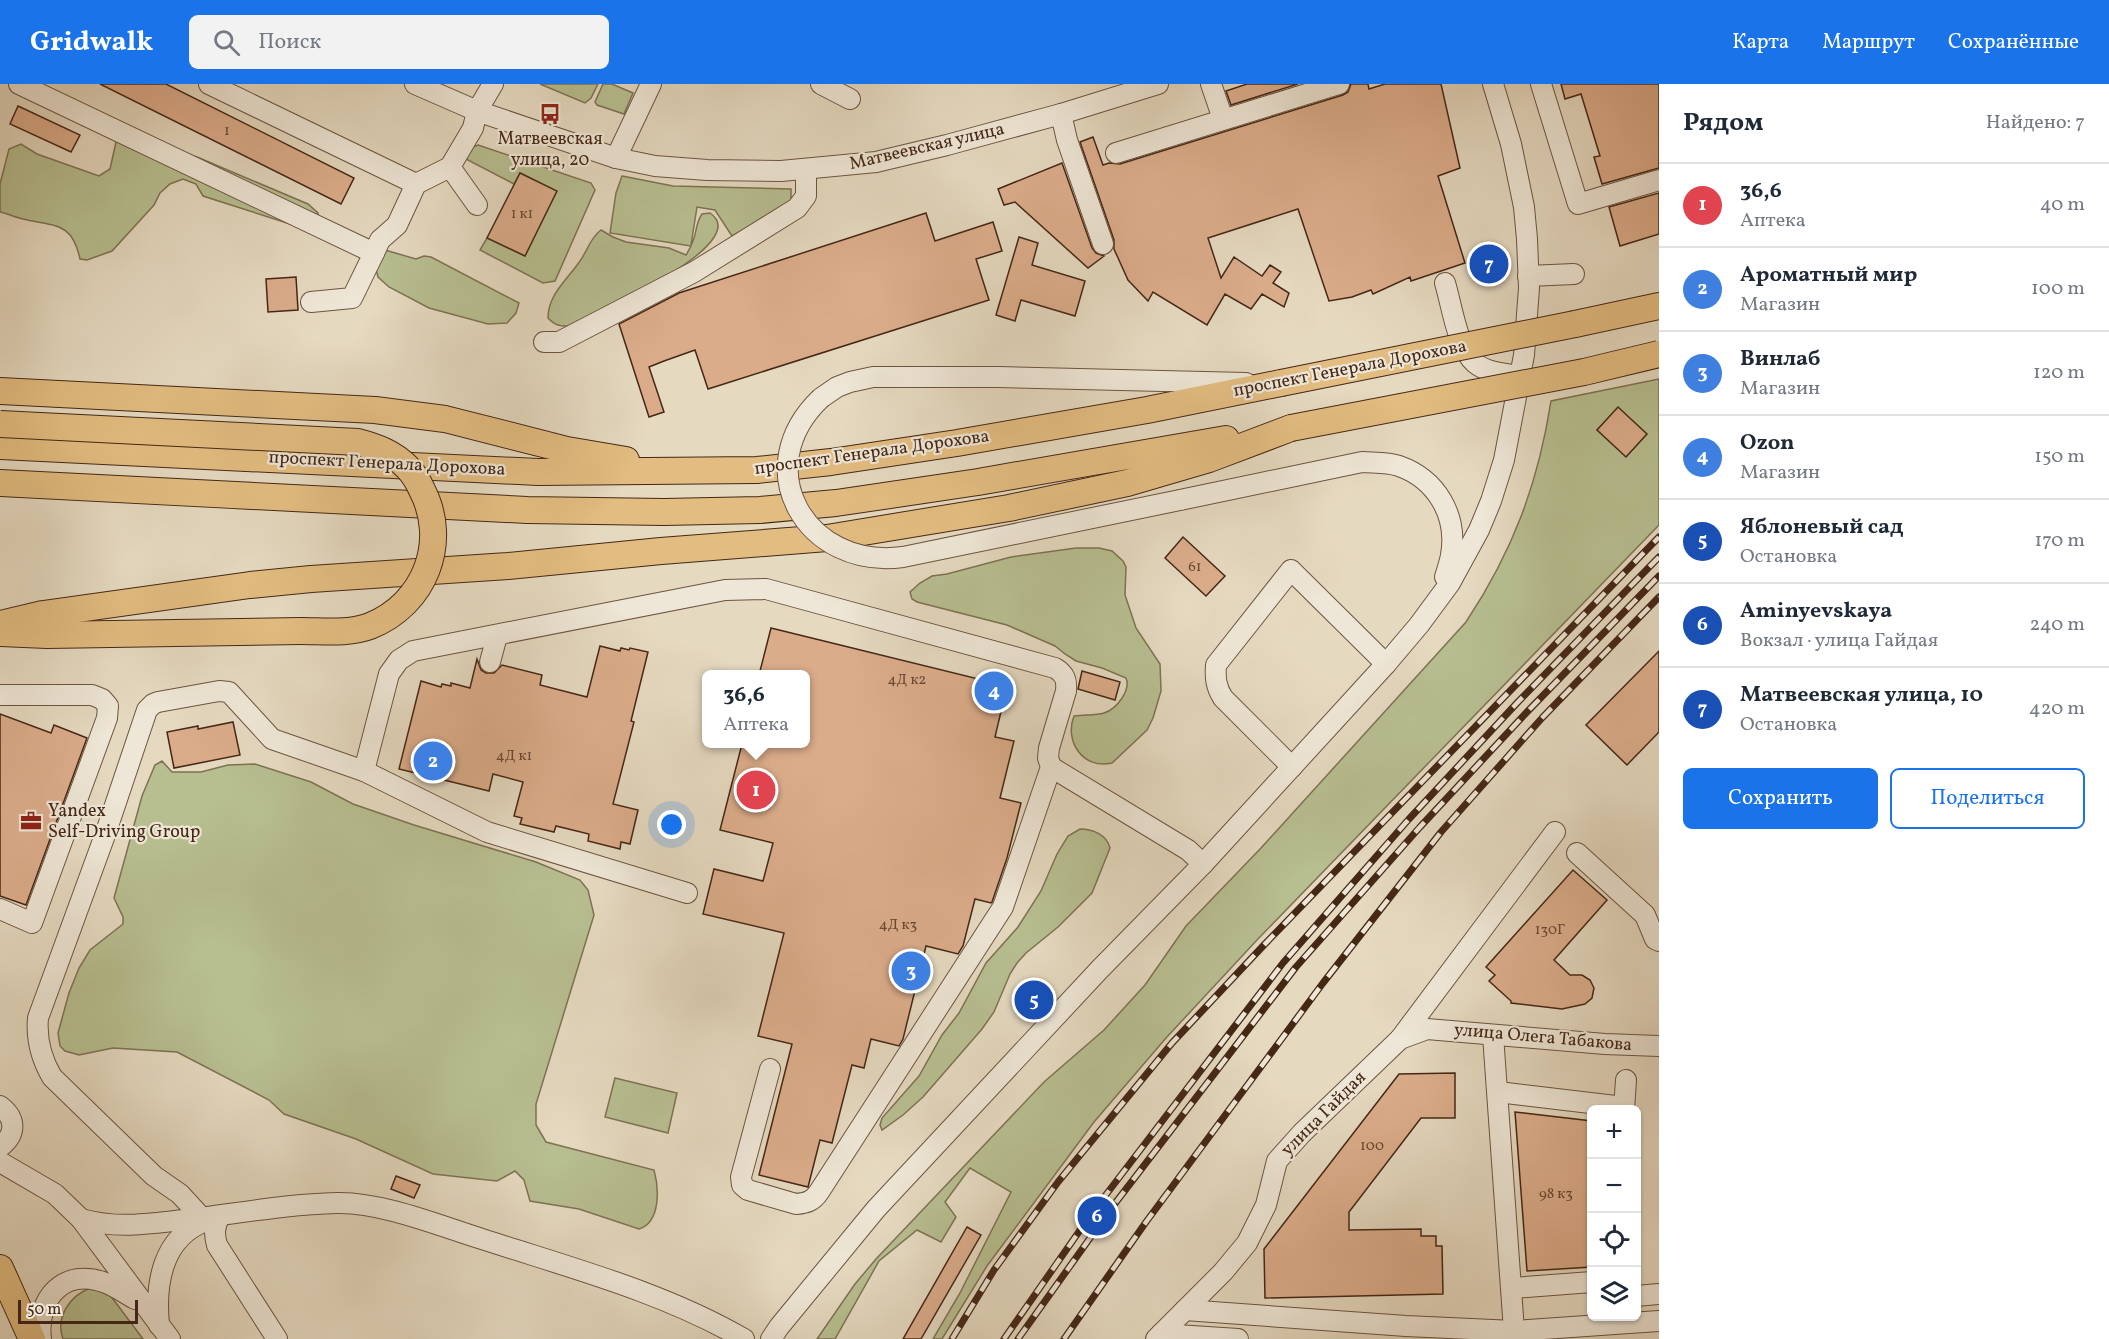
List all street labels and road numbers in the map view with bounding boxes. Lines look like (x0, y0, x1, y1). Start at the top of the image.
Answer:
street label: Матвеевская улица (847, 117, 1007, 177)
street label: проспект Генерала Дорохова (1231, 334, 1469, 404)
street label: проспект Генерала Дорохова (753, 424, 991, 482)
street label: проспект Генерала Дорохова (268, 445, 506, 483)
street label: улица Олега Табакова (1453, 1018, 1633, 1058)
street label: улица Гайдая (1276, 1066, 1372, 1162)

